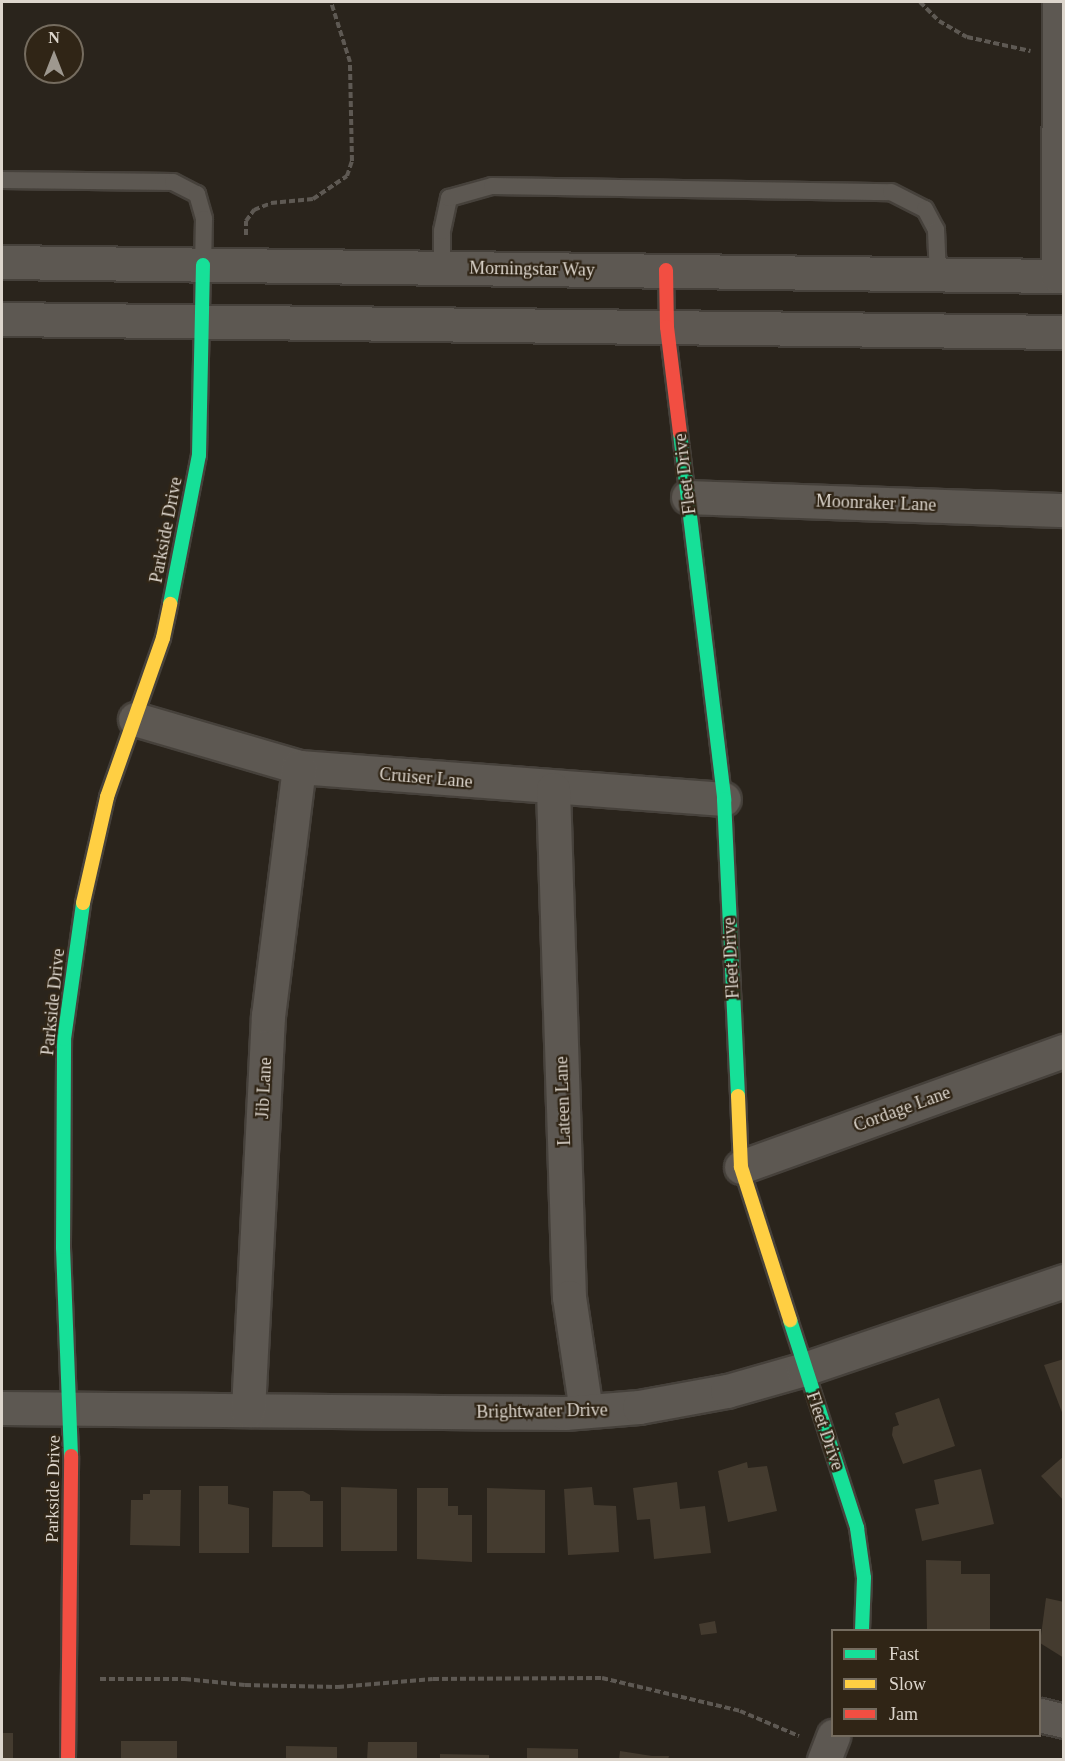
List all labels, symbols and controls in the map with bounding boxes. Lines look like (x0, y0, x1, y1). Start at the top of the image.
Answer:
north arrow (24, 24, 84, 84)
text: N (48, 29, 60, 46)
street label: Morningstar Way (469, 257, 595, 281)
street label: Fleet Drive (669, 432, 701, 516)
street label: Parkside Drive (145, 475, 187, 585)
street label: Moonraker Lane (815, 490, 937, 516)
street label: Cruiser Lane (379, 763, 473, 793)
street label: Fleet Drive (718, 917, 744, 999)
street label: Parkside Drive (37, 947, 69, 1057)
street label: Lateen Lane (551, 1056, 575, 1146)
street label: Jib Lane (252, 1057, 276, 1119)
street label: Cordage Lane (851, 1082, 953, 1136)
street label: Fleet Drive (802, 1389, 848, 1473)
street label: Brightwater Drive (476, 1399, 608, 1423)
street label: Parkside Drive (41, 1435, 65, 1543)
legend (831, 1629, 1041, 1737)
text: Fast (889, 1644, 919, 1664)
text: Slow (889, 1674, 926, 1694)
text: Jam (889, 1704, 918, 1724)

